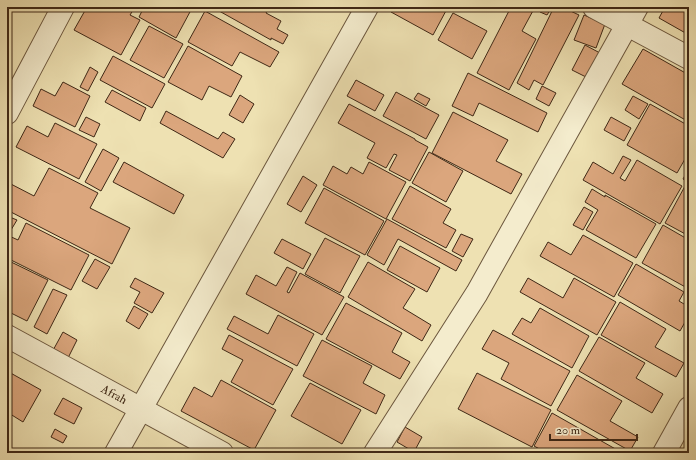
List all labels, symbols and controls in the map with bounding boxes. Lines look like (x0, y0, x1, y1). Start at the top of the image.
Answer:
street label: Afrah (97, 381, 130, 408)
scale bar (550, 416, 637, 442)
text: 20 m (556, 423, 581, 438)

